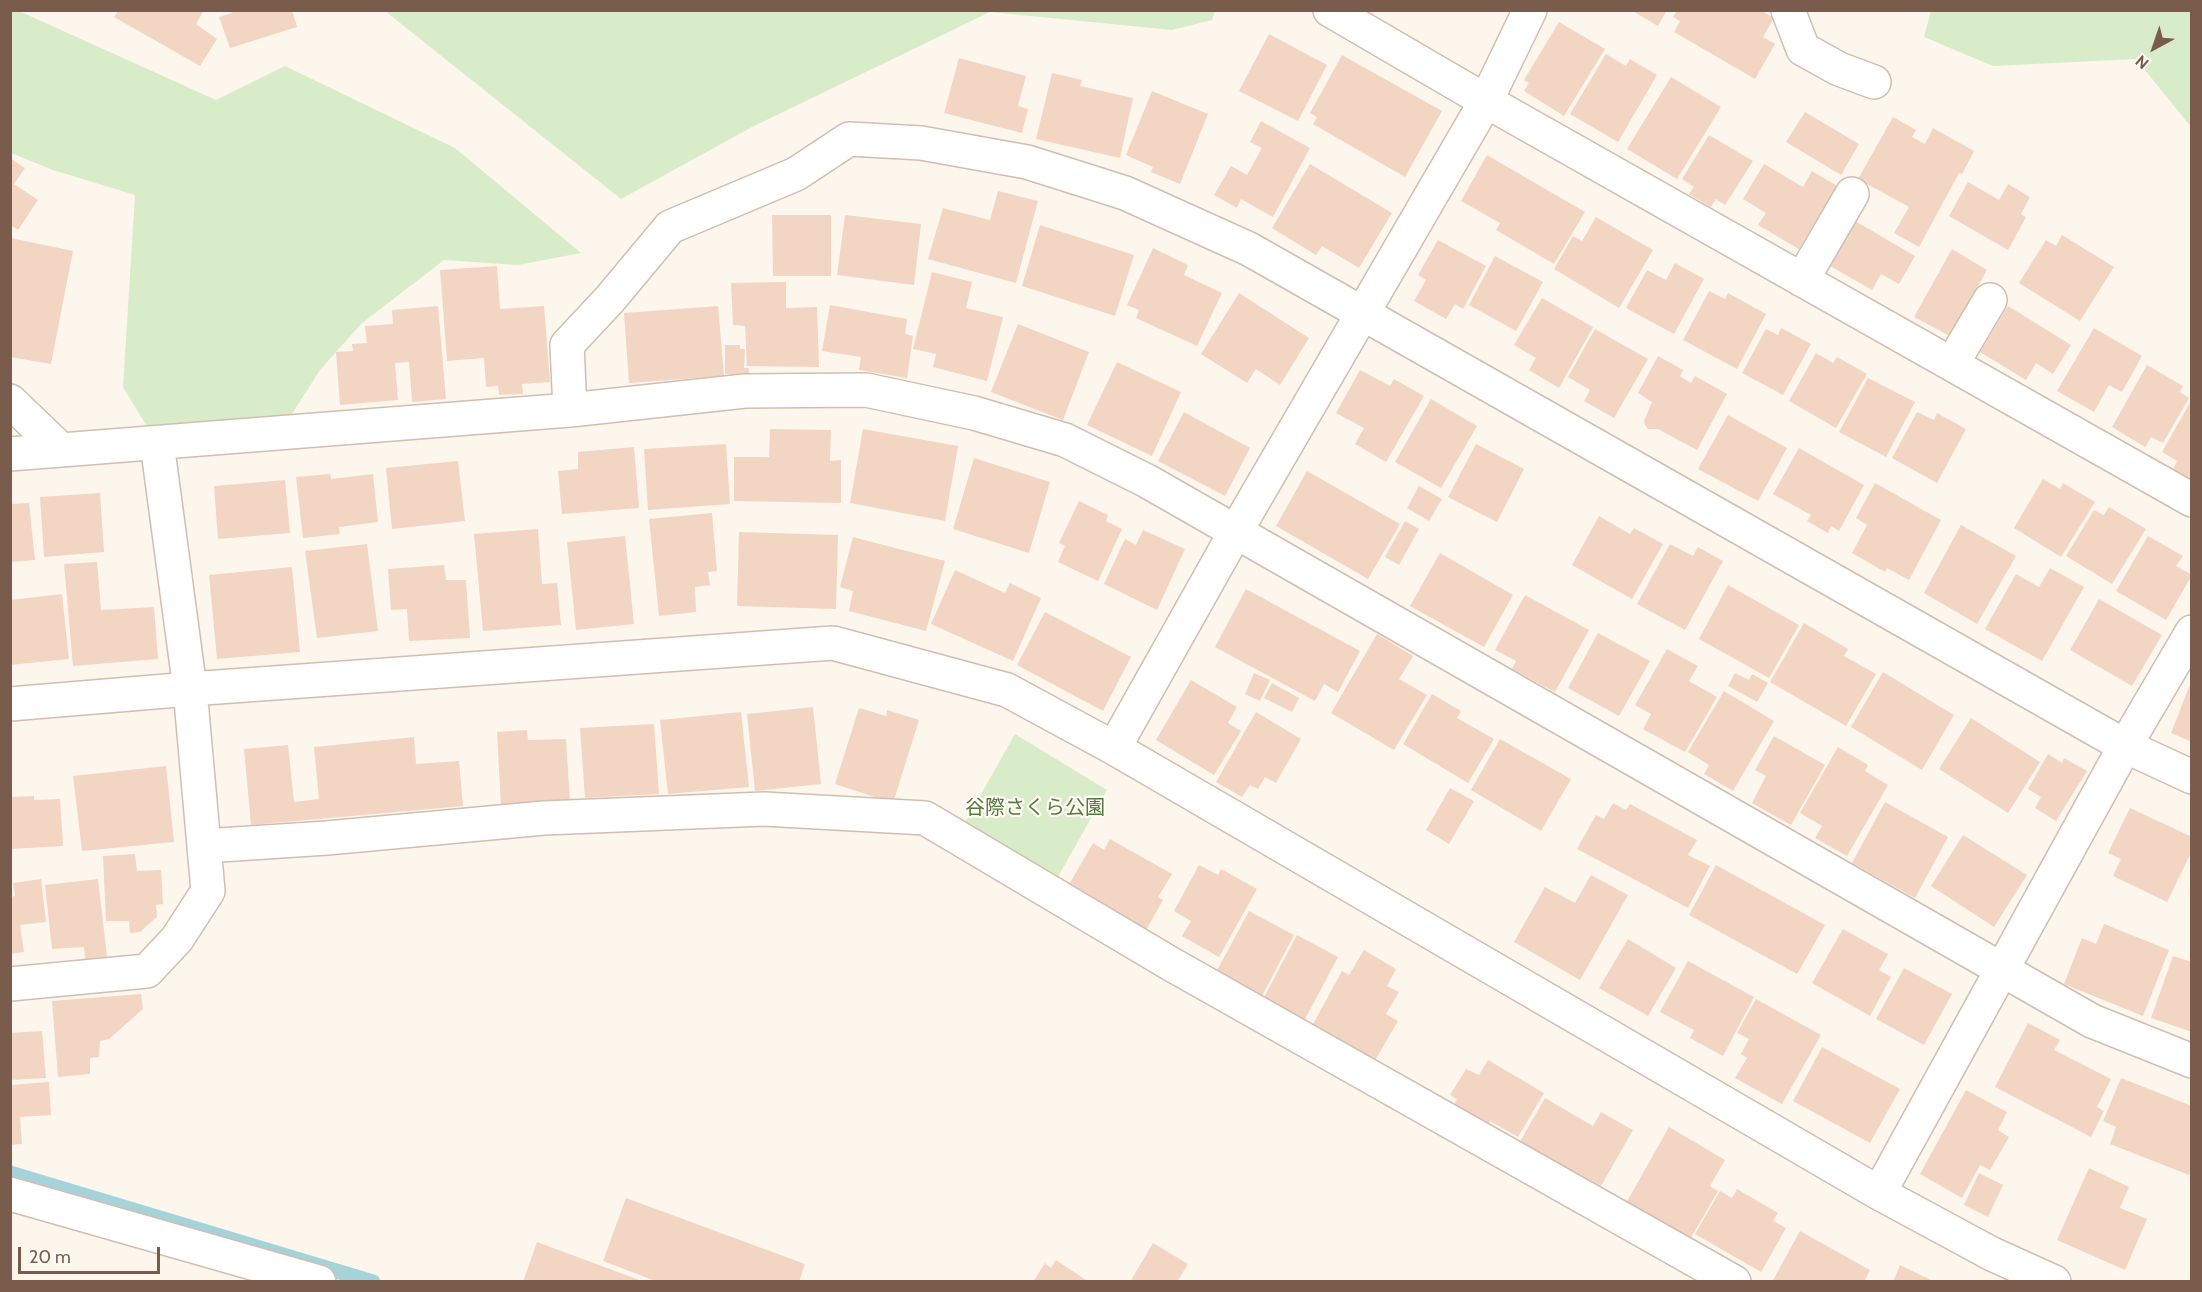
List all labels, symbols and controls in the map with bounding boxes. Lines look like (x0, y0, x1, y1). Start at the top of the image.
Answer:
north arrow (2124, 18, 2184, 78)
text: N (2132, 51, 2153, 73)
park label: 谷際さくら公園 (965, 796, 1105, 820)
scale bar (21, 1235, 164, 1273)
text: 20 m (29, 1246, 71, 1268)

